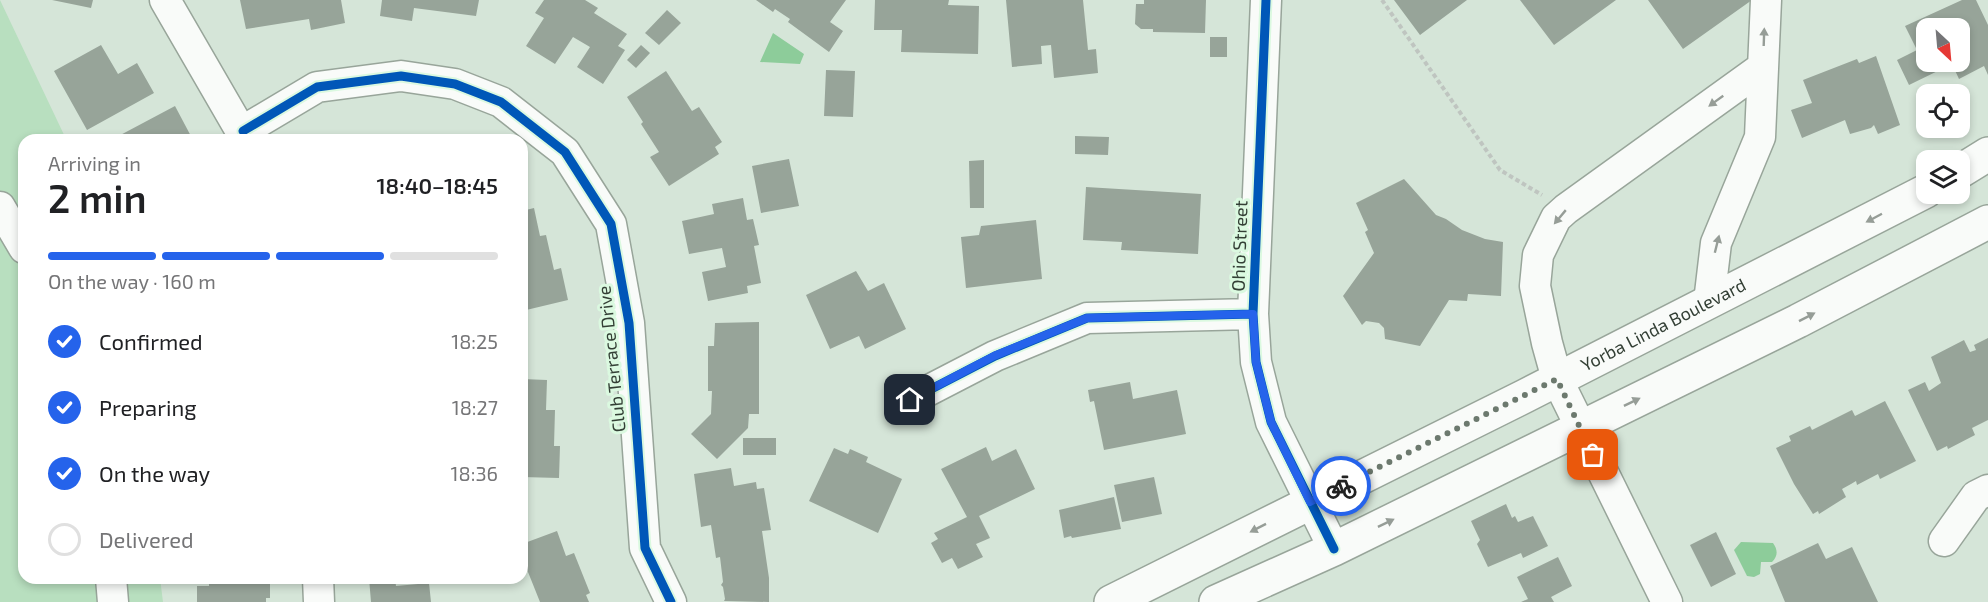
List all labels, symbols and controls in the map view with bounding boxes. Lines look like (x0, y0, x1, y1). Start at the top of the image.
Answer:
north arrow (1916, 18, 1970, 72)
map controls (1916, 18, 1970, 204)
one-way arrow (1760, 27, 1769, 46)
button: locate (1916, 84, 1970, 138)
one-way arrow (1708, 95, 1724, 107)
button: layers (1916, 150, 1970, 204)
text: Arriving in (48, 151, 141, 175)
text: 18:40–18:45 (376, 172, 498, 198)
text: 2 min (48, 174, 147, 221)
street label: Ohio Street (1226, 200, 1252, 292)
one-way arrow (1553, 209, 1566, 225)
one-way arrow (1865, 213, 1882, 223)
one-way arrow (1713, 235, 1722, 253)
text: On the way · 160 m (48, 269, 216, 293)
street label: Yorba Linda Boulevard (1577, 273, 1749, 376)
street label: Club Terrace Drive (592, 285, 630, 433)
one-way arrow (1799, 312, 1816, 322)
icon: check (48, 325, 81, 358)
text: Confirmed (99, 328, 203, 354)
text: 18:25 (451, 329, 498, 353)
pin (884, 374, 935, 425)
icon: home (893, 383, 926, 416)
icon: check (48, 391, 81, 424)
text: Preparing (99, 394, 197, 420)
text: 18:27 (452, 395, 498, 419)
one-way arrow (1623, 398, 1641, 408)
pin (1567, 429, 1618, 480)
icon: bag (1576, 438, 1609, 471)
courier (1311, 456, 1371, 516)
icon: check (48, 457, 81, 490)
text: On the way (99, 460, 210, 486)
text: 18:36 (451, 461, 498, 485)
icon: bike (1325, 470, 1358, 503)
one-way arrow (1378, 519, 1395, 528)
one-way arrow (1249, 523, 1266, 533)
text: Delivered (99, 526, 194, 552)

